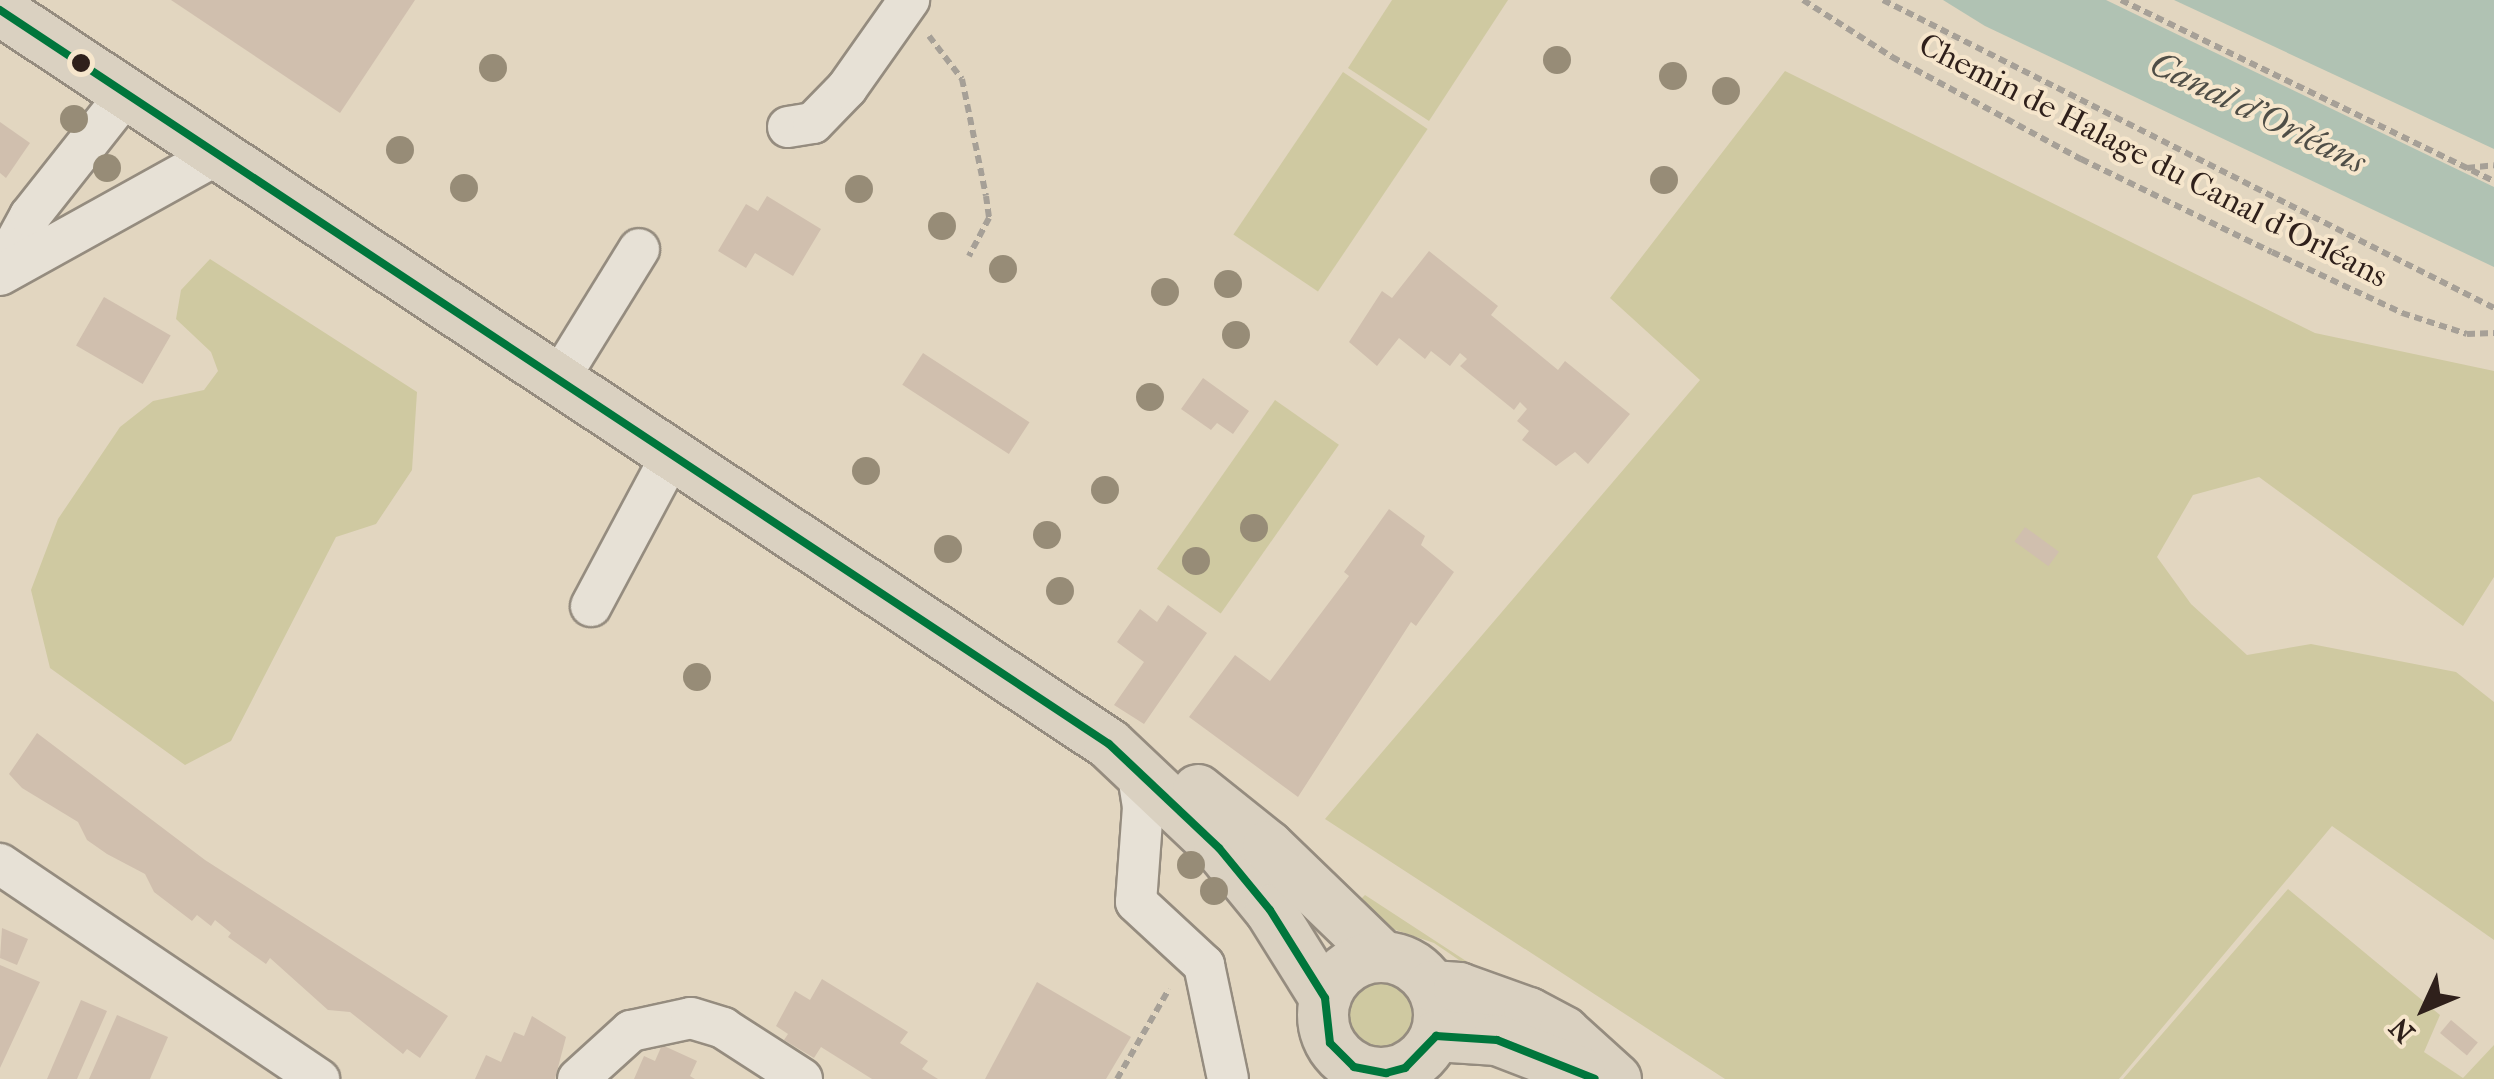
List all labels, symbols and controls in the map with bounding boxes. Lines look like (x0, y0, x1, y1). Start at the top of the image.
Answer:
street label: Chemin de Halage du Canal d'Orléans (1912, 26, 2394, 296)
water label: Canal d'Orléans (2143, 43, 2373, 183)
unlabelled marker (71, 53, 91, 73)
north arrow (2374, 959, 2474, 1059)
text: N (2383, 1011, 2421, 1049)

